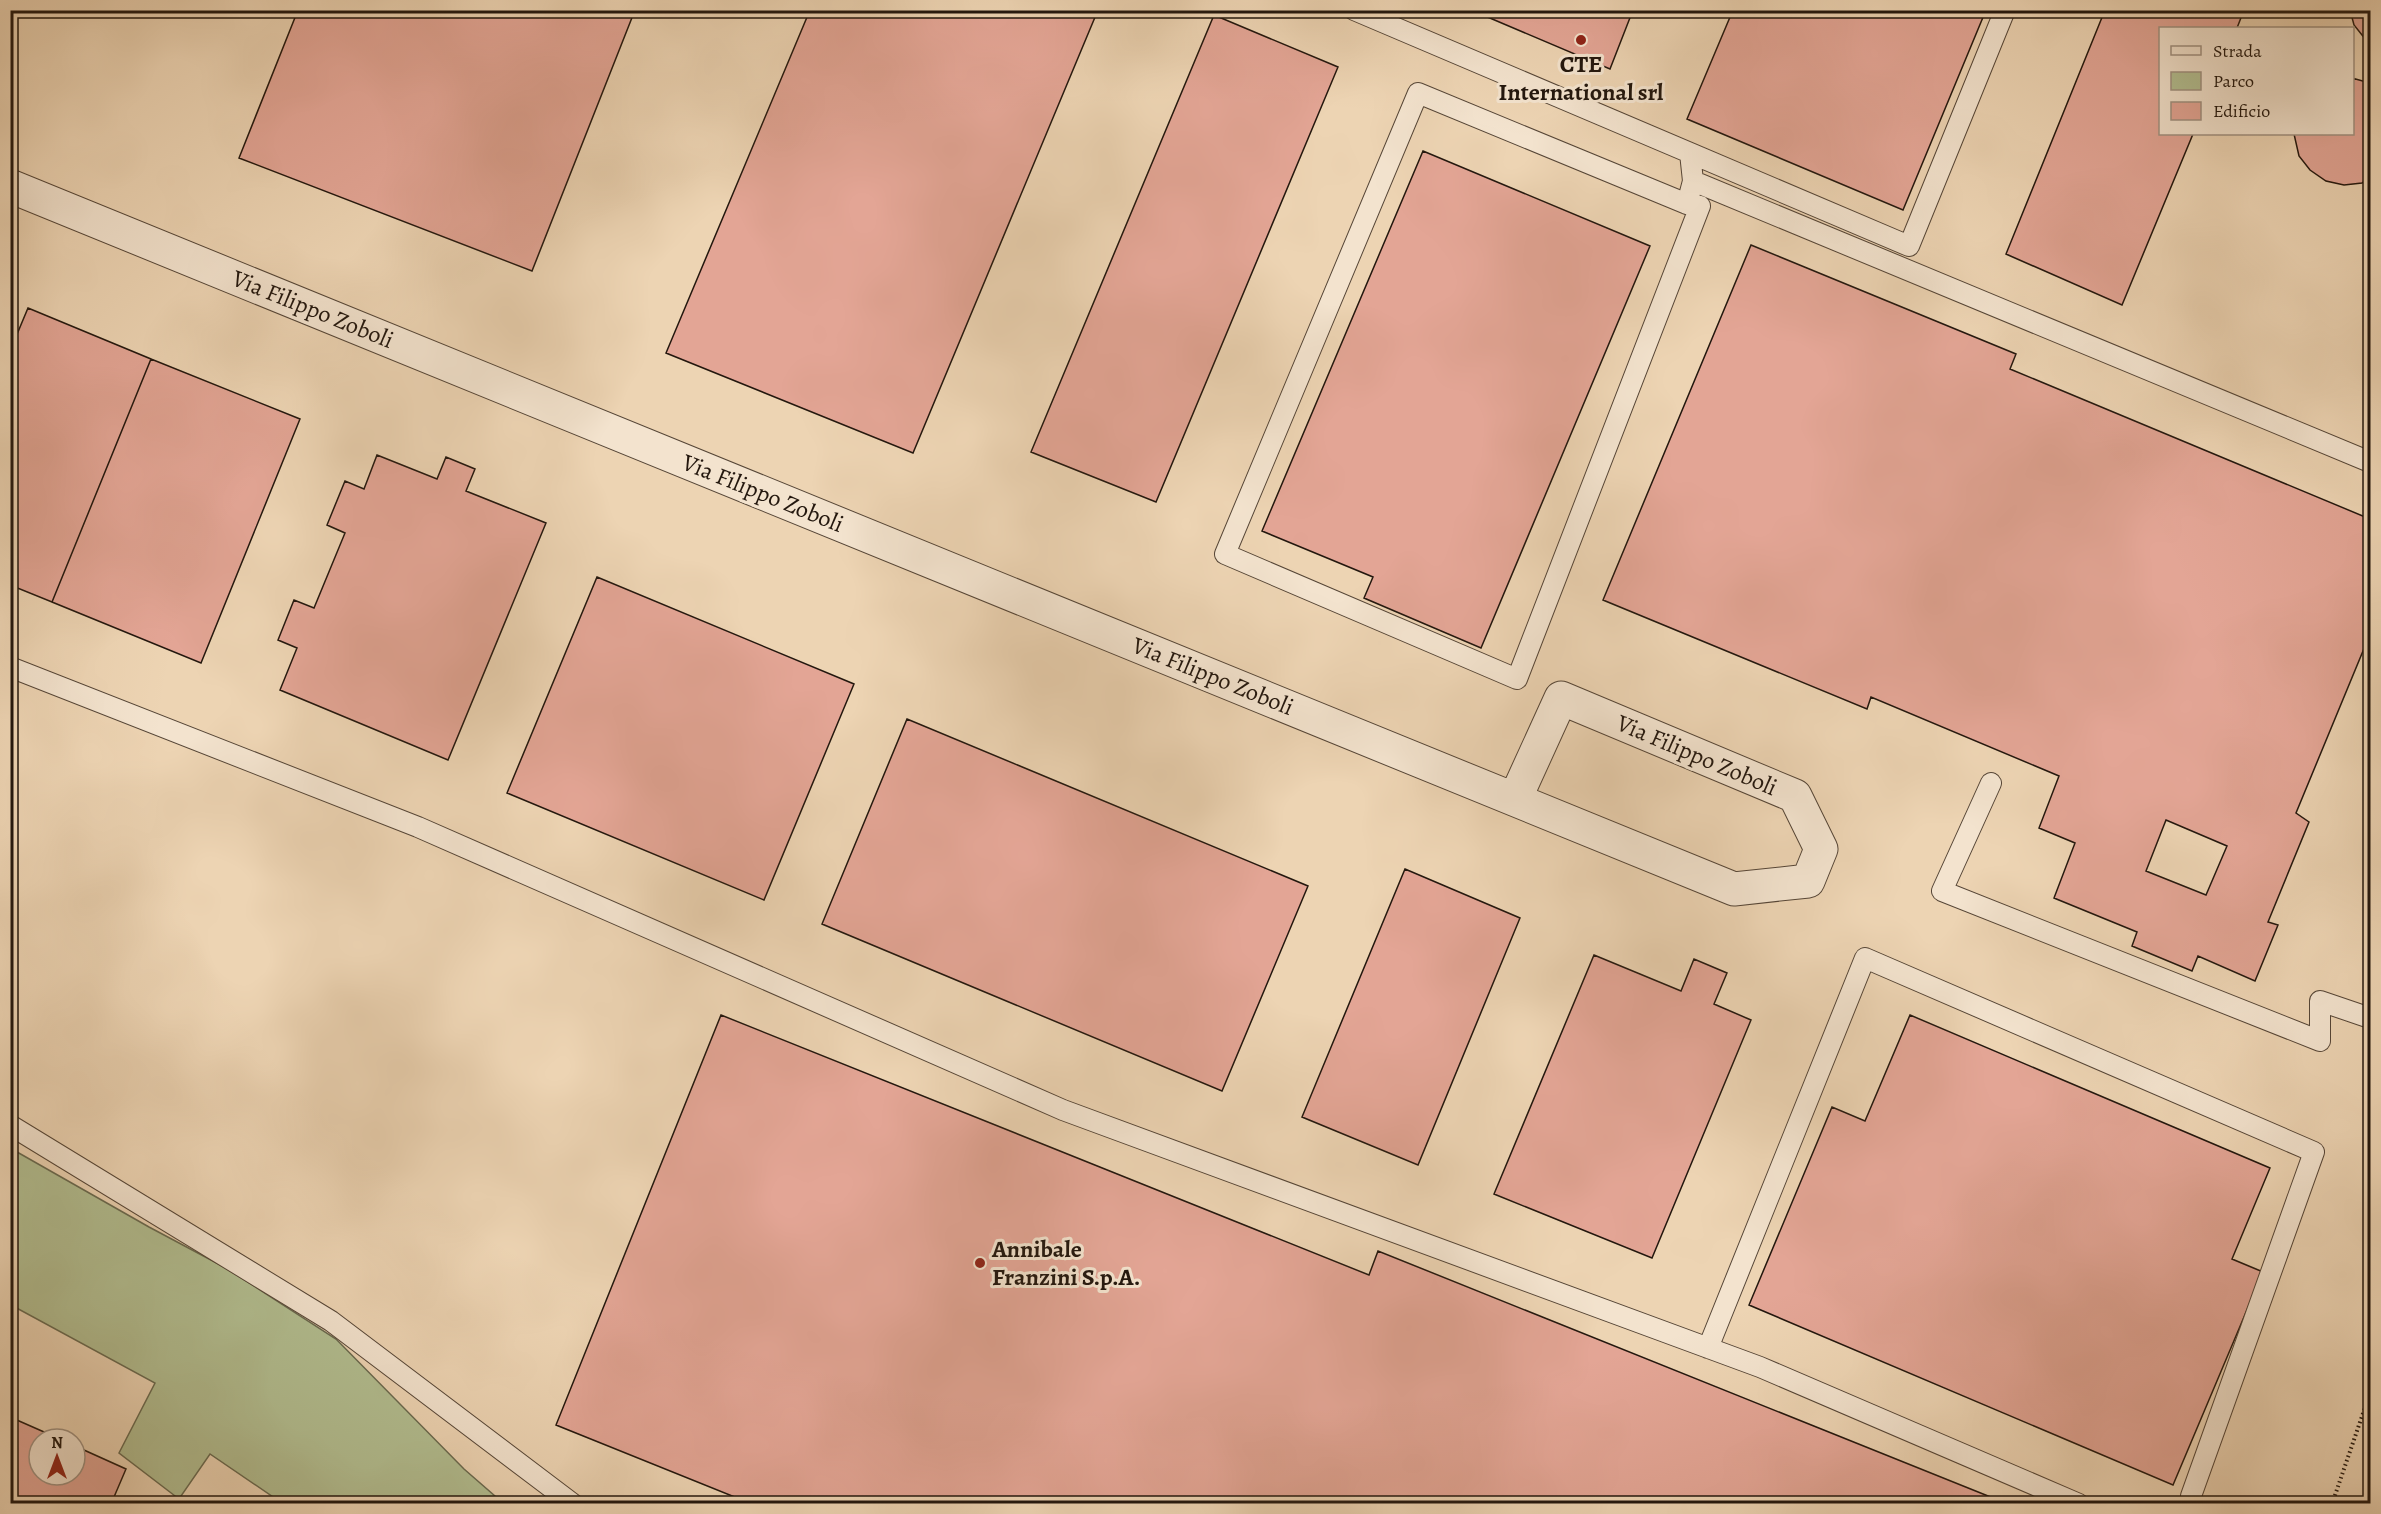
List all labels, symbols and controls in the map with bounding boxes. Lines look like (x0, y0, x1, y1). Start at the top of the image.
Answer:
legend (2159, 27, 2354, 135)
marker: CTE International srl (1574, 33, 1588, 47)
text: Strada (2213, 39, 2262, 63)
place label: CTE International srl (1499, 48, 1664, 108)
text: Parco (2213, 69, 2254, 93)
text: Edificio (2213, 99, 2270, 123)
street label: Via Filippo Zoboli (227, 262, 399, 356)
street label: Via Filippo Zoboli (677, 446, 849, 540)
street label: Via Filippo Zoboli (1127, 629, 1299, 723)
street label: Via Filippo Zoboli (1611, 706, 1782, 803)
place label: Annibale Franzini S.p.A. (991, 1233, 1140, 1293)
marker: Annibale Franzini S.p.A. (973, 1256, 987, 1270)
north arrow (27, 1427, 87, 1487)
text: N (51, 1432, 63, 1454)

